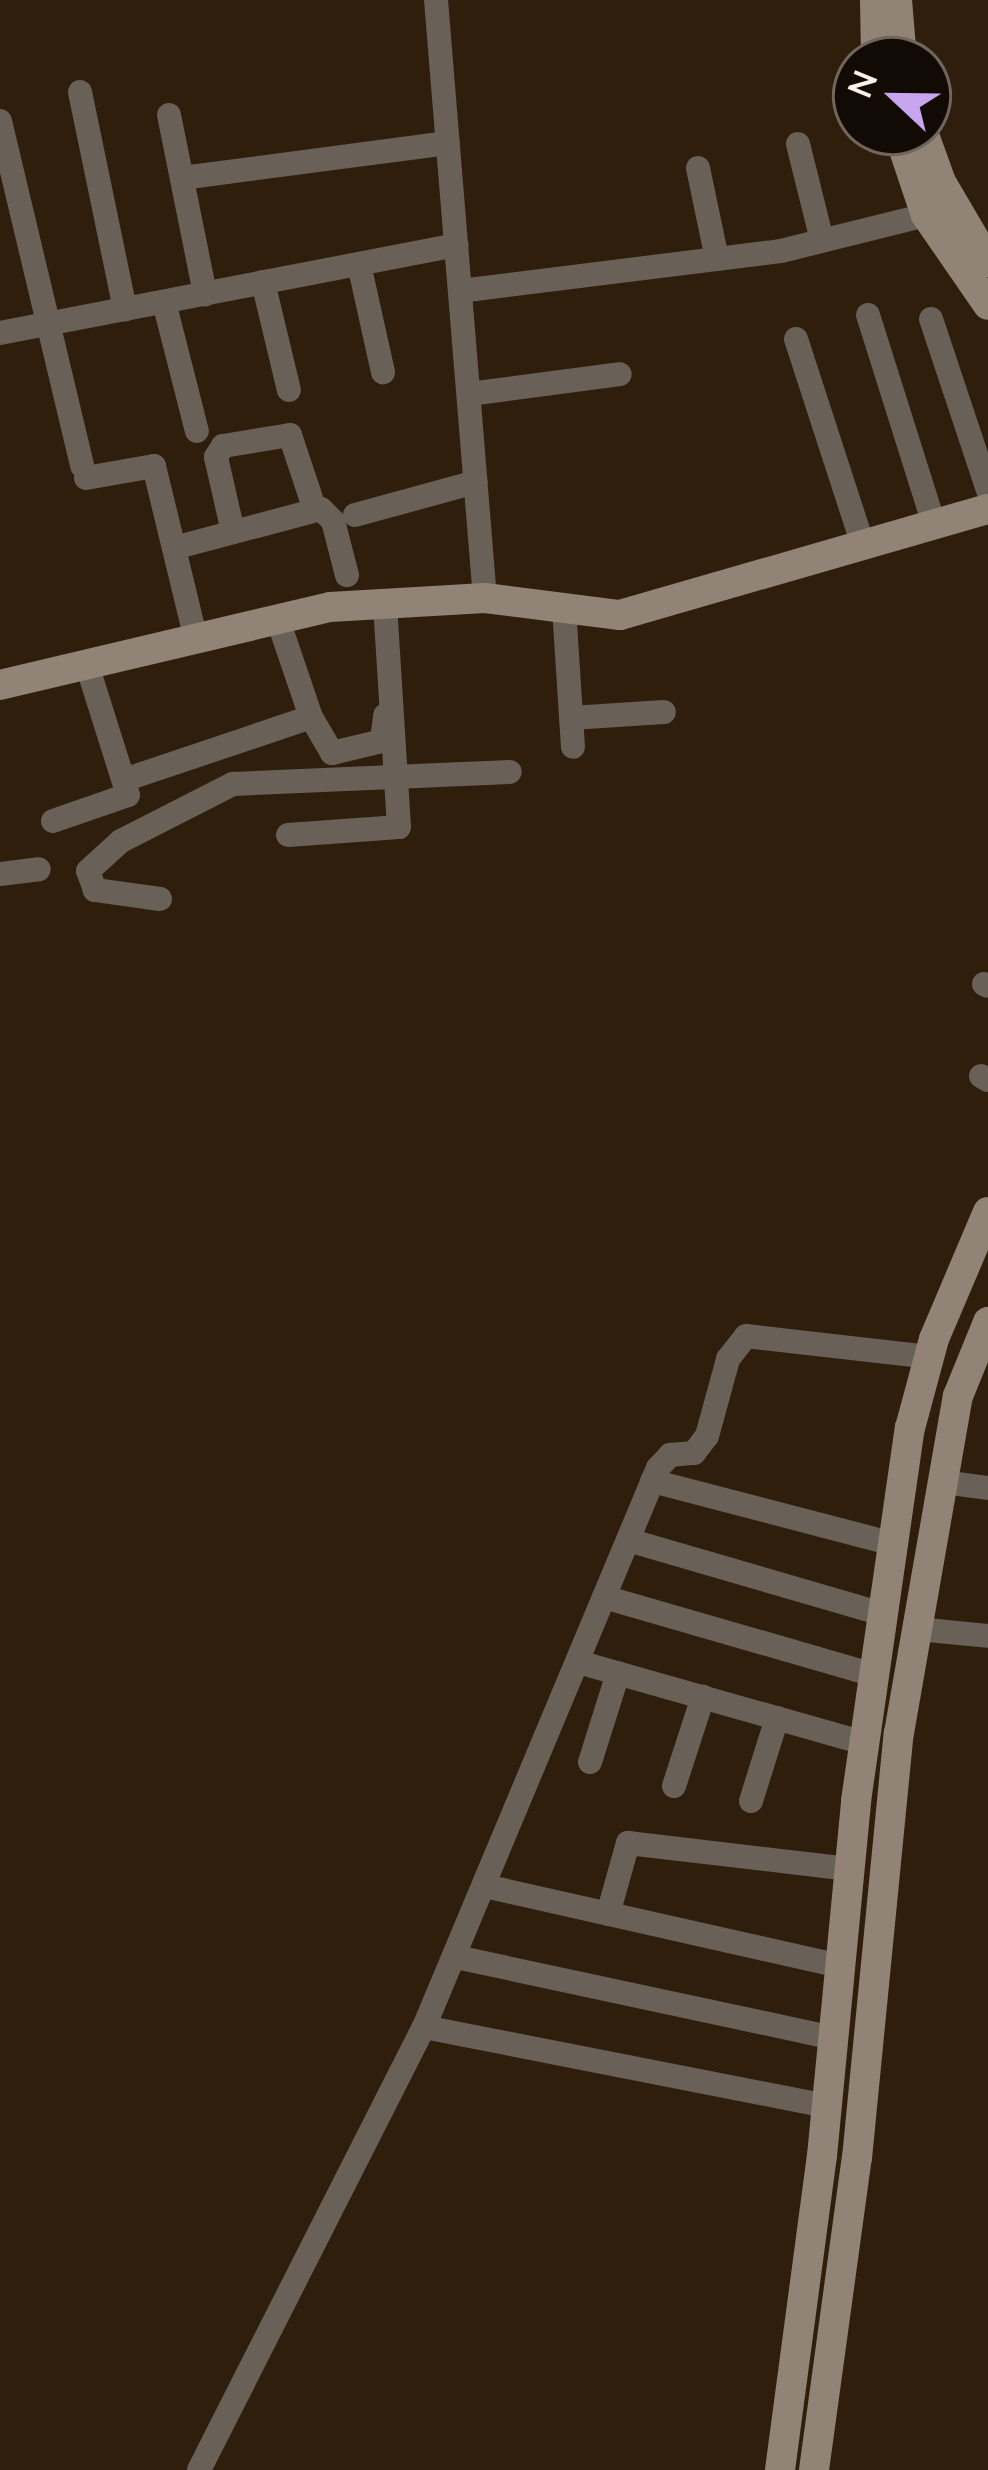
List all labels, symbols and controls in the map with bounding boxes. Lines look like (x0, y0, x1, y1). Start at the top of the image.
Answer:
north arrow (832, 36, 952, 156)
text: N (838, 64, 885, 103)

